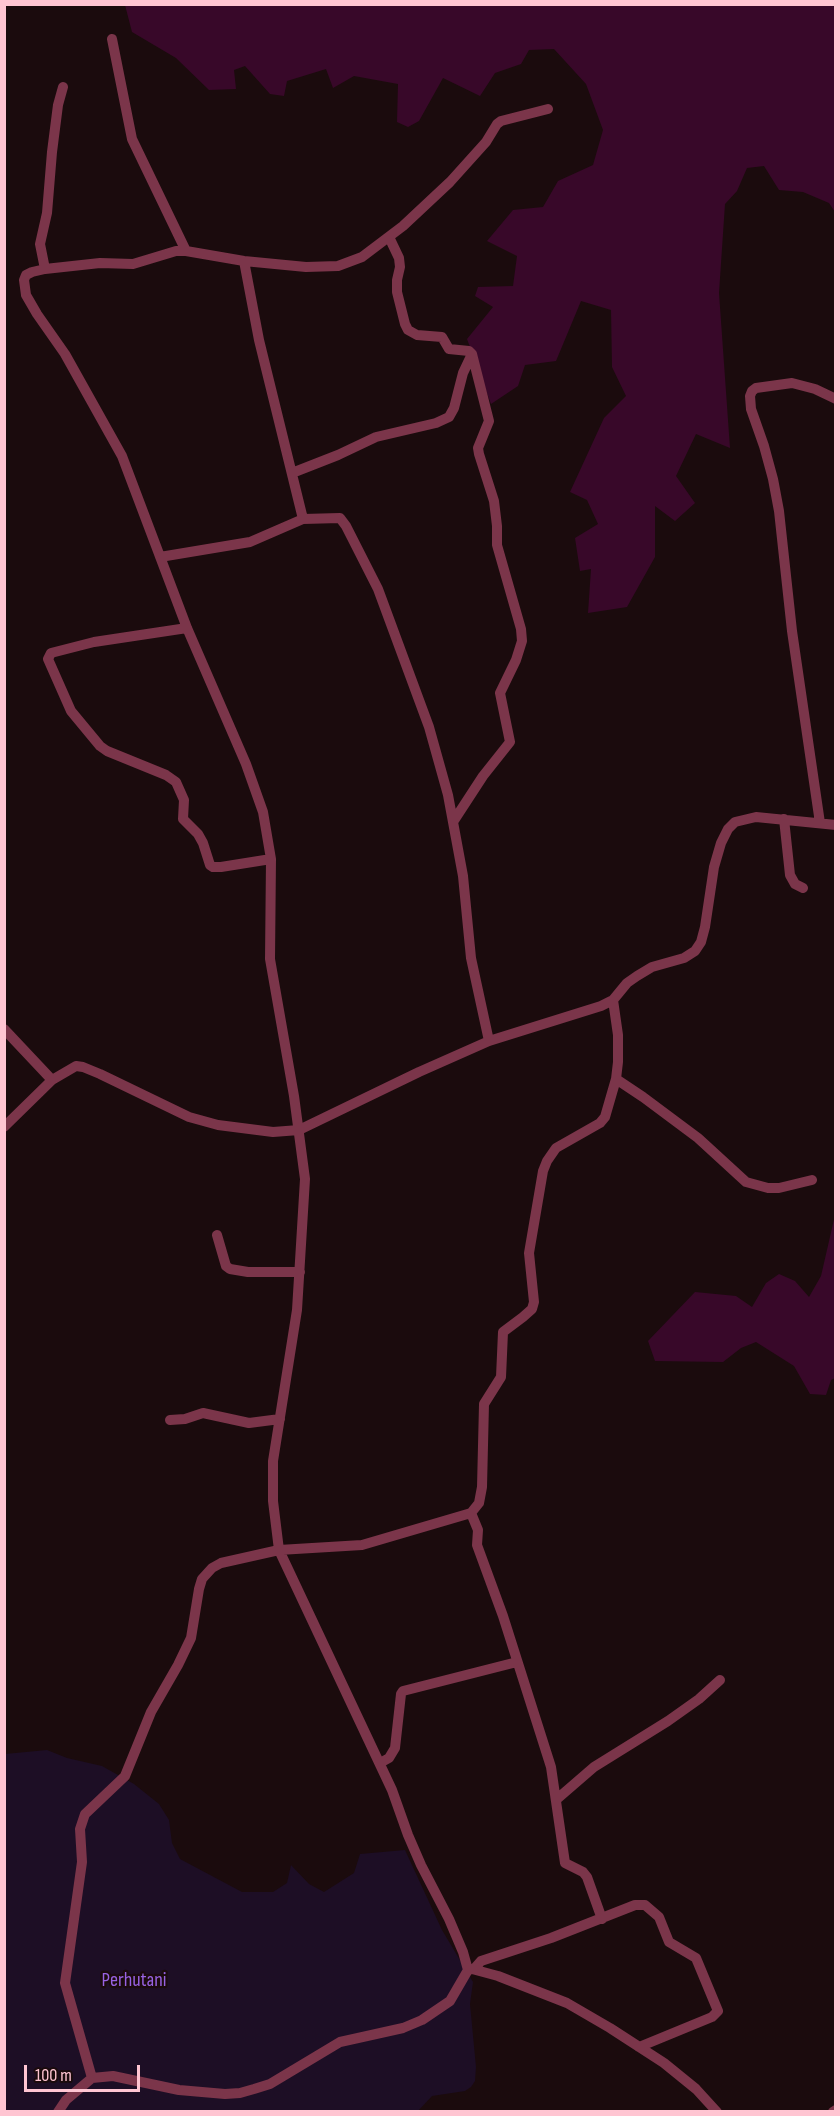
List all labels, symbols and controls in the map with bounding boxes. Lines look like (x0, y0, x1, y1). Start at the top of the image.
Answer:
park label: Perhutani (101, 1969, 167, 1993)
scale bar (27, 2053, 142, 2091)
text: 100 m (35, 2065, 72, 2086)

